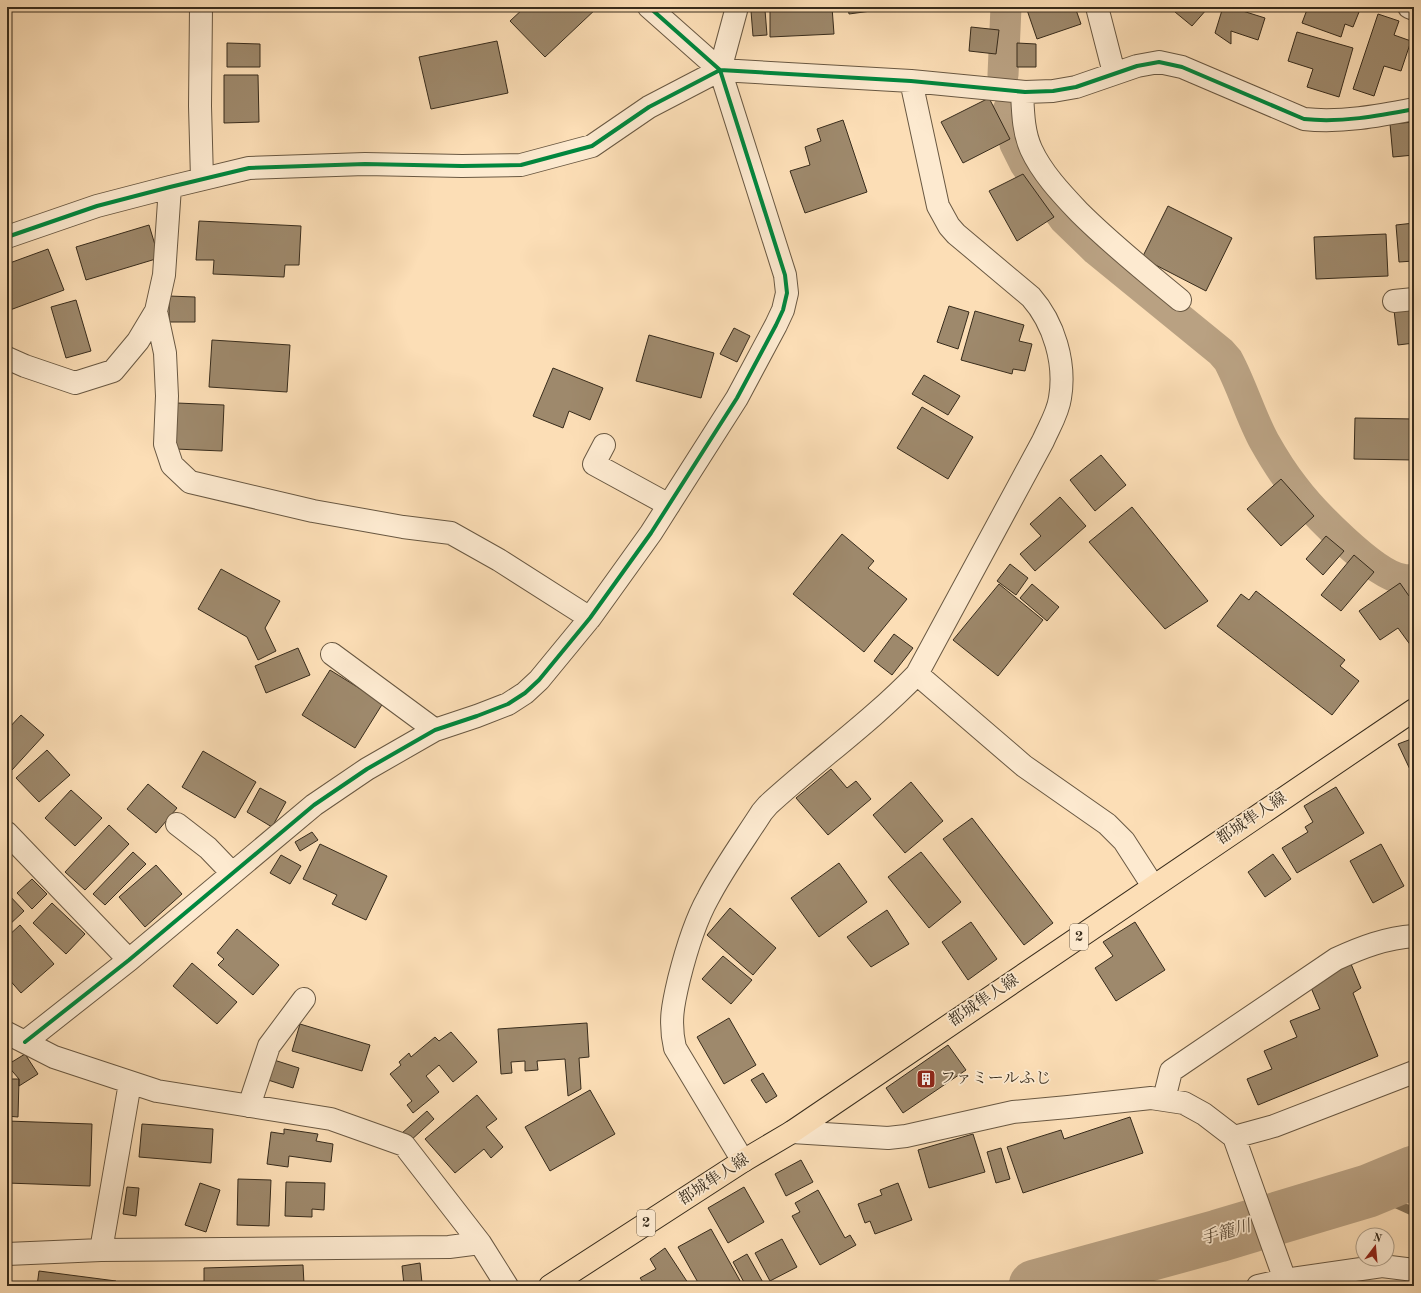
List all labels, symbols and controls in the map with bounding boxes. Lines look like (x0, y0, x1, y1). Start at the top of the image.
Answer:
street label: 都城隼人線 (1213, 788, 1290, 848)
road number: 2 (1070, 924, 1088, 950)
street label: 都城隼人線 (945, 970, 1022, 1030)
building icon: ファミールふじ (915, 1068, 937, 1090)
place label: ファミールふじ (940, 1071, 1051, 1087)
street label: 都城隼人線 (675, 1150, 752, 1208)
road number: 2 (637, 1210, 655, 1236)
water label: 手籠川 (1199, 1215, 1255, 1248)
north arrow (1355, 1227, 1395, 1267)
text: N (1372, 1232, 1383, 1245)

